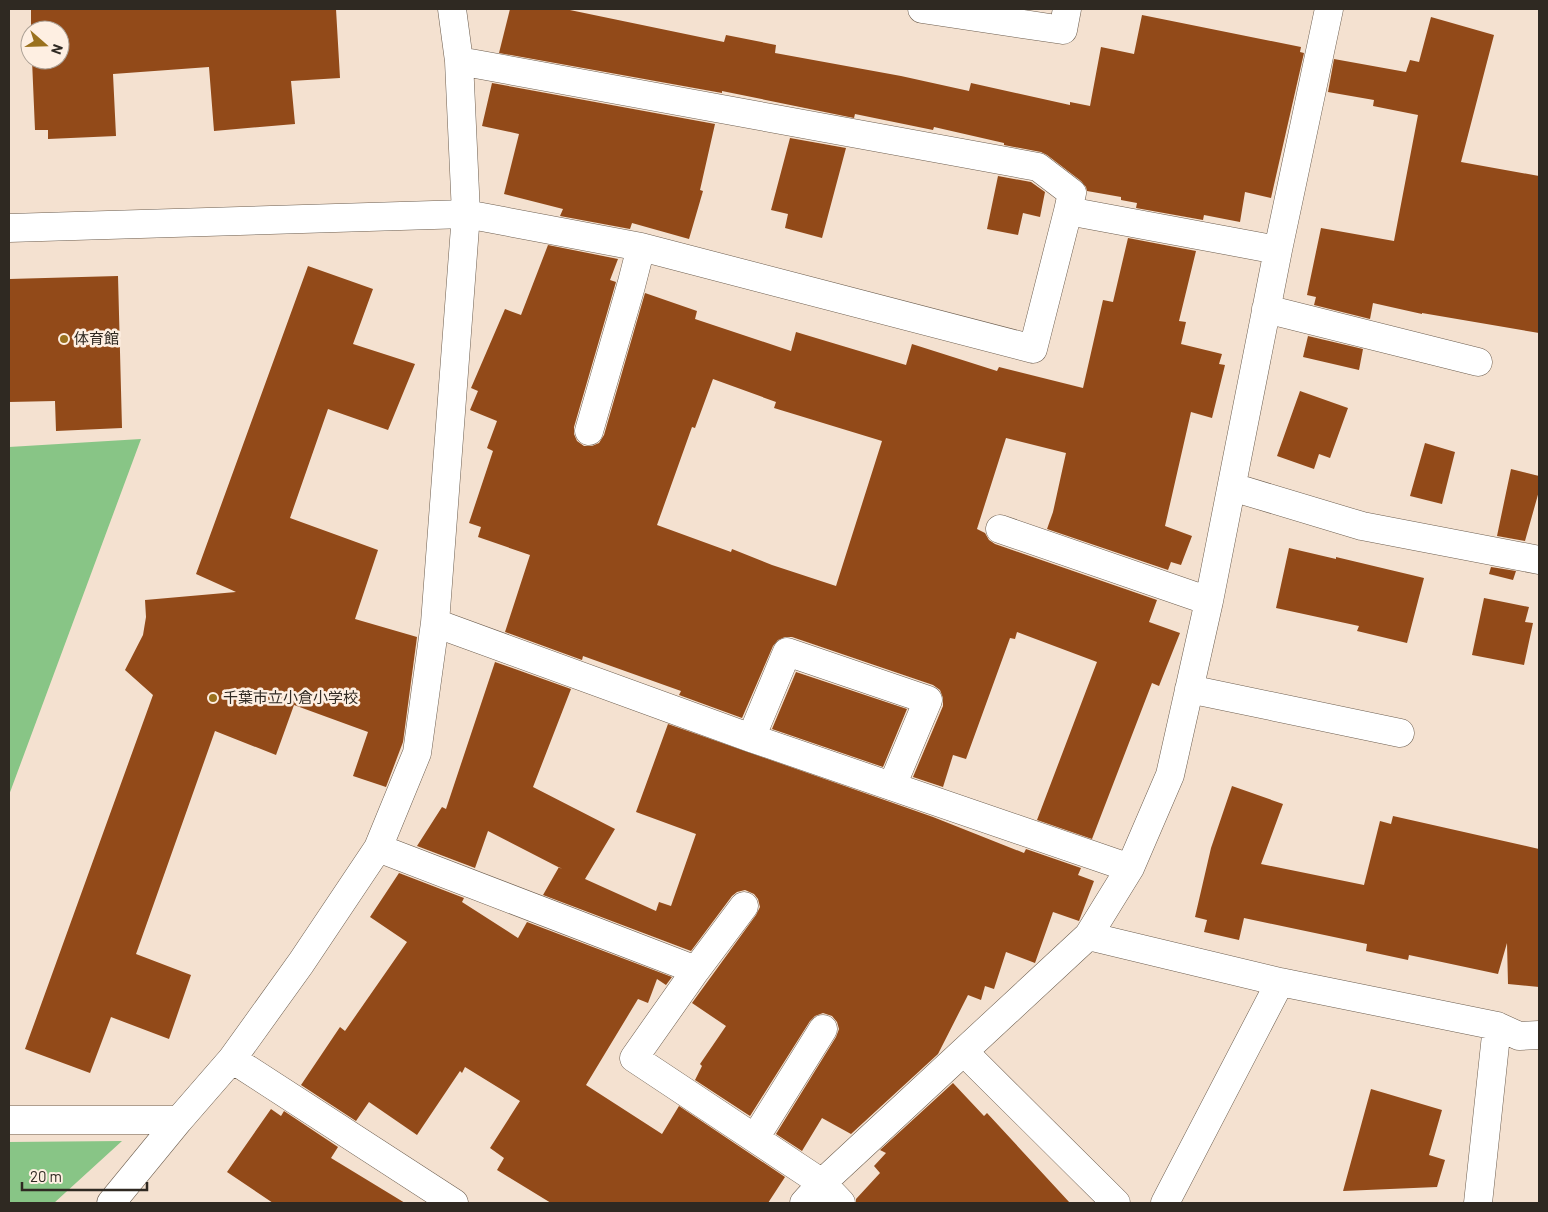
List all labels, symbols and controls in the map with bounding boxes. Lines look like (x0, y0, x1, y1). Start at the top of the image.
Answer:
north arrow (20, 20, 70, 70)
text: N (48, 42, 67, 57)
place label: 体育館 (74, 329, 119, 347)
marker: 体育館 (58, 333, 70, 345)
place label: 千葉市立小倉小学校 (223, 688, 358, 706)
marker: 千葉市立小倉小学校 (207, 692, 219, 704)
scale bar (22, 1160, 148, 1192)
text: 20 m (30, 1167, 62, 1185)

